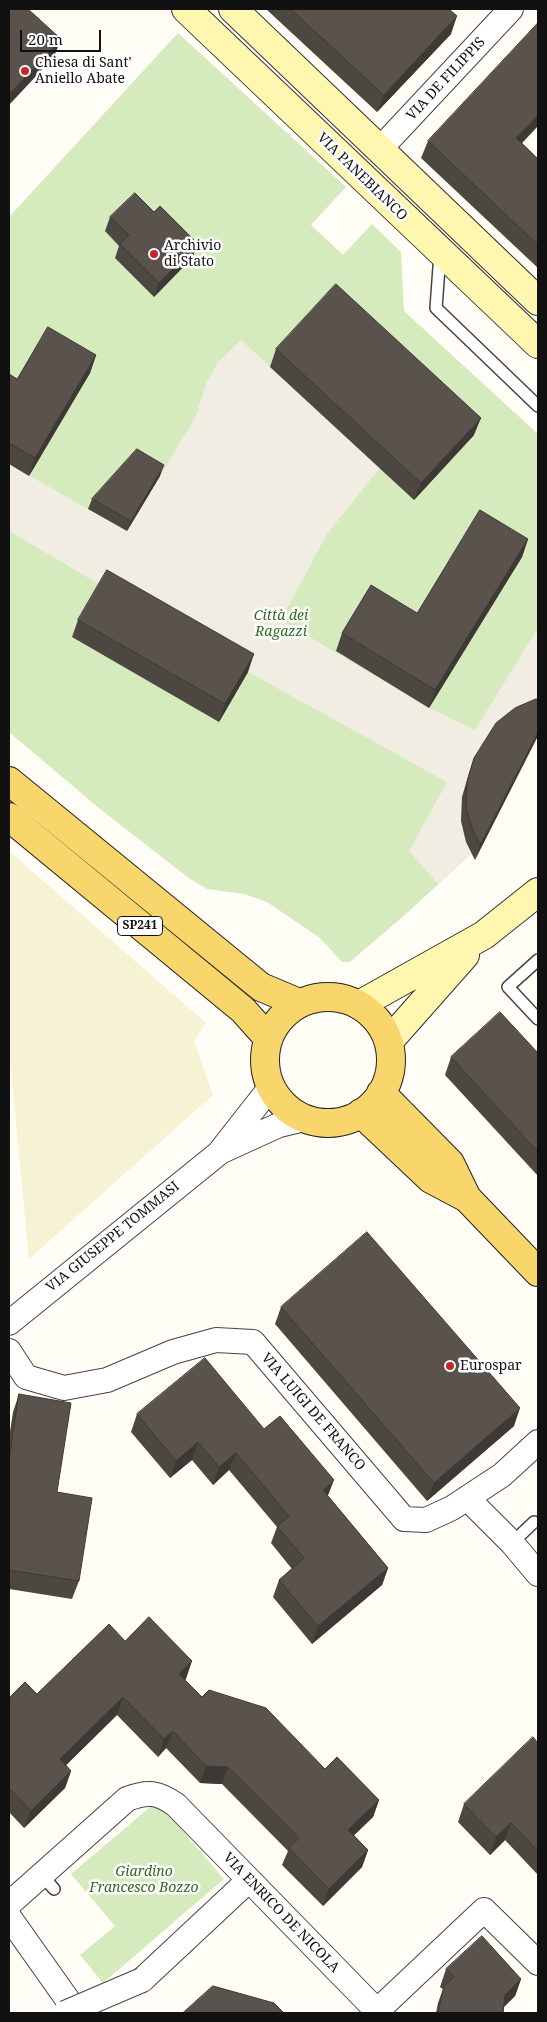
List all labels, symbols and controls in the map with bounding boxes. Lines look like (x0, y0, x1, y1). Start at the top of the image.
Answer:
scale bar (22, 20, 104, 52)
text: 20 m (28, 29, 63, 49)
street label: VIA DE FILIPPIS (403, 34, 489, 124)
place label: Chiesa di Sant' Aniello Abate (35, 55, 132, 88)
marker: Chiesa di Sant' Aniello Abate (19, 65, 31, 77)
street label: VIA PANEBIANCO (313, 130, 411, 224)
place label: Archivio di Stato (164, 238, 221, 270)
marker: Archivio di Stato (148, 248, 160, 260)
park label: Città dei Ragazzi (254, 608, 308, 640)
road number: SP241 (118, 916, 162, 936)
street label: VIA GIUSEPPE TOMMASI (43, 1178, 183, 1296)
street label: VIA LUIGI DE FRANCO (257, 1350, 369, 1474)
place label: Eurospar (460, 1358, 522, 1374)
marker: Eurospar (444, 1360, 456, 1372)
street label: VIA ENRICO DE NICOLA (219, 1849, 343, 1977)
park label: Giardino Francesco Bozzo (89, 1864, 199, 1896)

